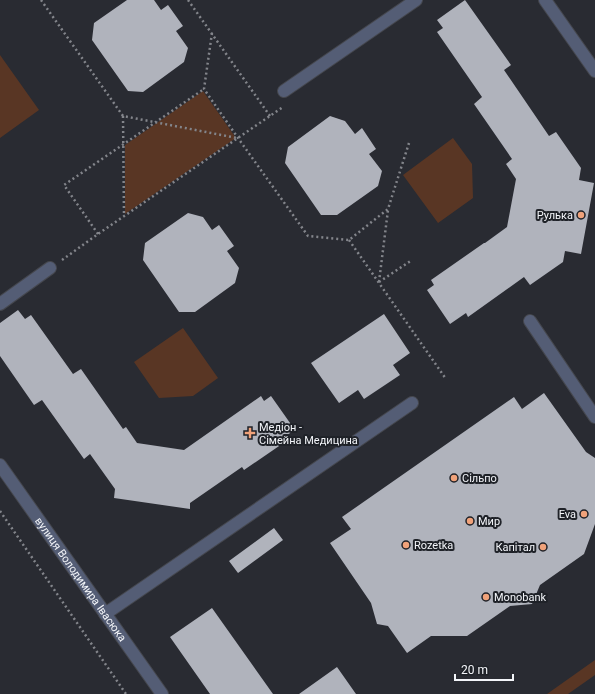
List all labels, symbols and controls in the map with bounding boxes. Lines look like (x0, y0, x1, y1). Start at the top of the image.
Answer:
place label: Рулька (537, 209, 573, 222)
marker: Рулька (576, 210, 586, 220)
place label: Медіон - Сімейна Медицина (259, 421, 358, 447)
marker: Медіон - Сімейна Медицина (244, 427, 256, 439)
place label: Сільпо (462, 472, 497, 485)
marker: Сільпо (449, 473, 459, 483)
place label: Eva (559, 508, 576, 521)
marker: Eva (579, 509, 589, 519)
street label: вулиця Володимира Івасюка (33, 515, 129, 644)
place label: Мир (478, 515, 500, 528)
marker: Мир (465, 516, 475, 526)
place label: Rozetka (414, 539, 453, 552)
marker: Rozetka (401, 540, 411, 550)
place label: Капітал (495, 541, 535, 554)
marker: Капітал (538, 542, 548, 552)
place label: Monobank (494, 591, 546, 604)
marker: Monobank (481, 592, 491, 602)
scale bar (455, 656, 513, 682)
text: 20 m (461, 663, 488, 677)

